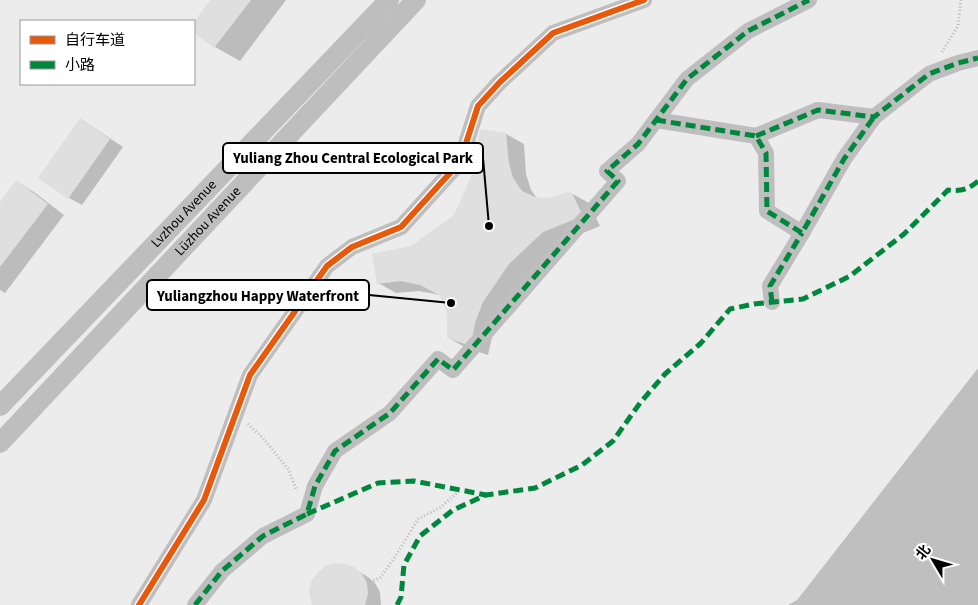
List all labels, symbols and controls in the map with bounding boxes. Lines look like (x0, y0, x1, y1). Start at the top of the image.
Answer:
legend (20, 20, 195, 85)
text: 自行车道 (65, 30, 125, 51)
text: 小路 (65, 55, 95, 76)
callout: Yuliang Zhou Central Ecological Park (223, 143, 483, 173)
text: Yuliang Zhou Central Ecological Park (232, 148, 474, 169)
street label: Lvzhou Avenue (147, 175, 221, 252)
street label: Lüzhou Avenue (170, 182, 246, 261)
callout: Yuliangzhou Happy Waterfront (147, 280, 369, 310)
text: Yuliangzhou Happy Waterfront (156, 286, 359, 307)
north arrow (908, 535, 958, 585)
text: 北 (911, 541, 936, 564)

